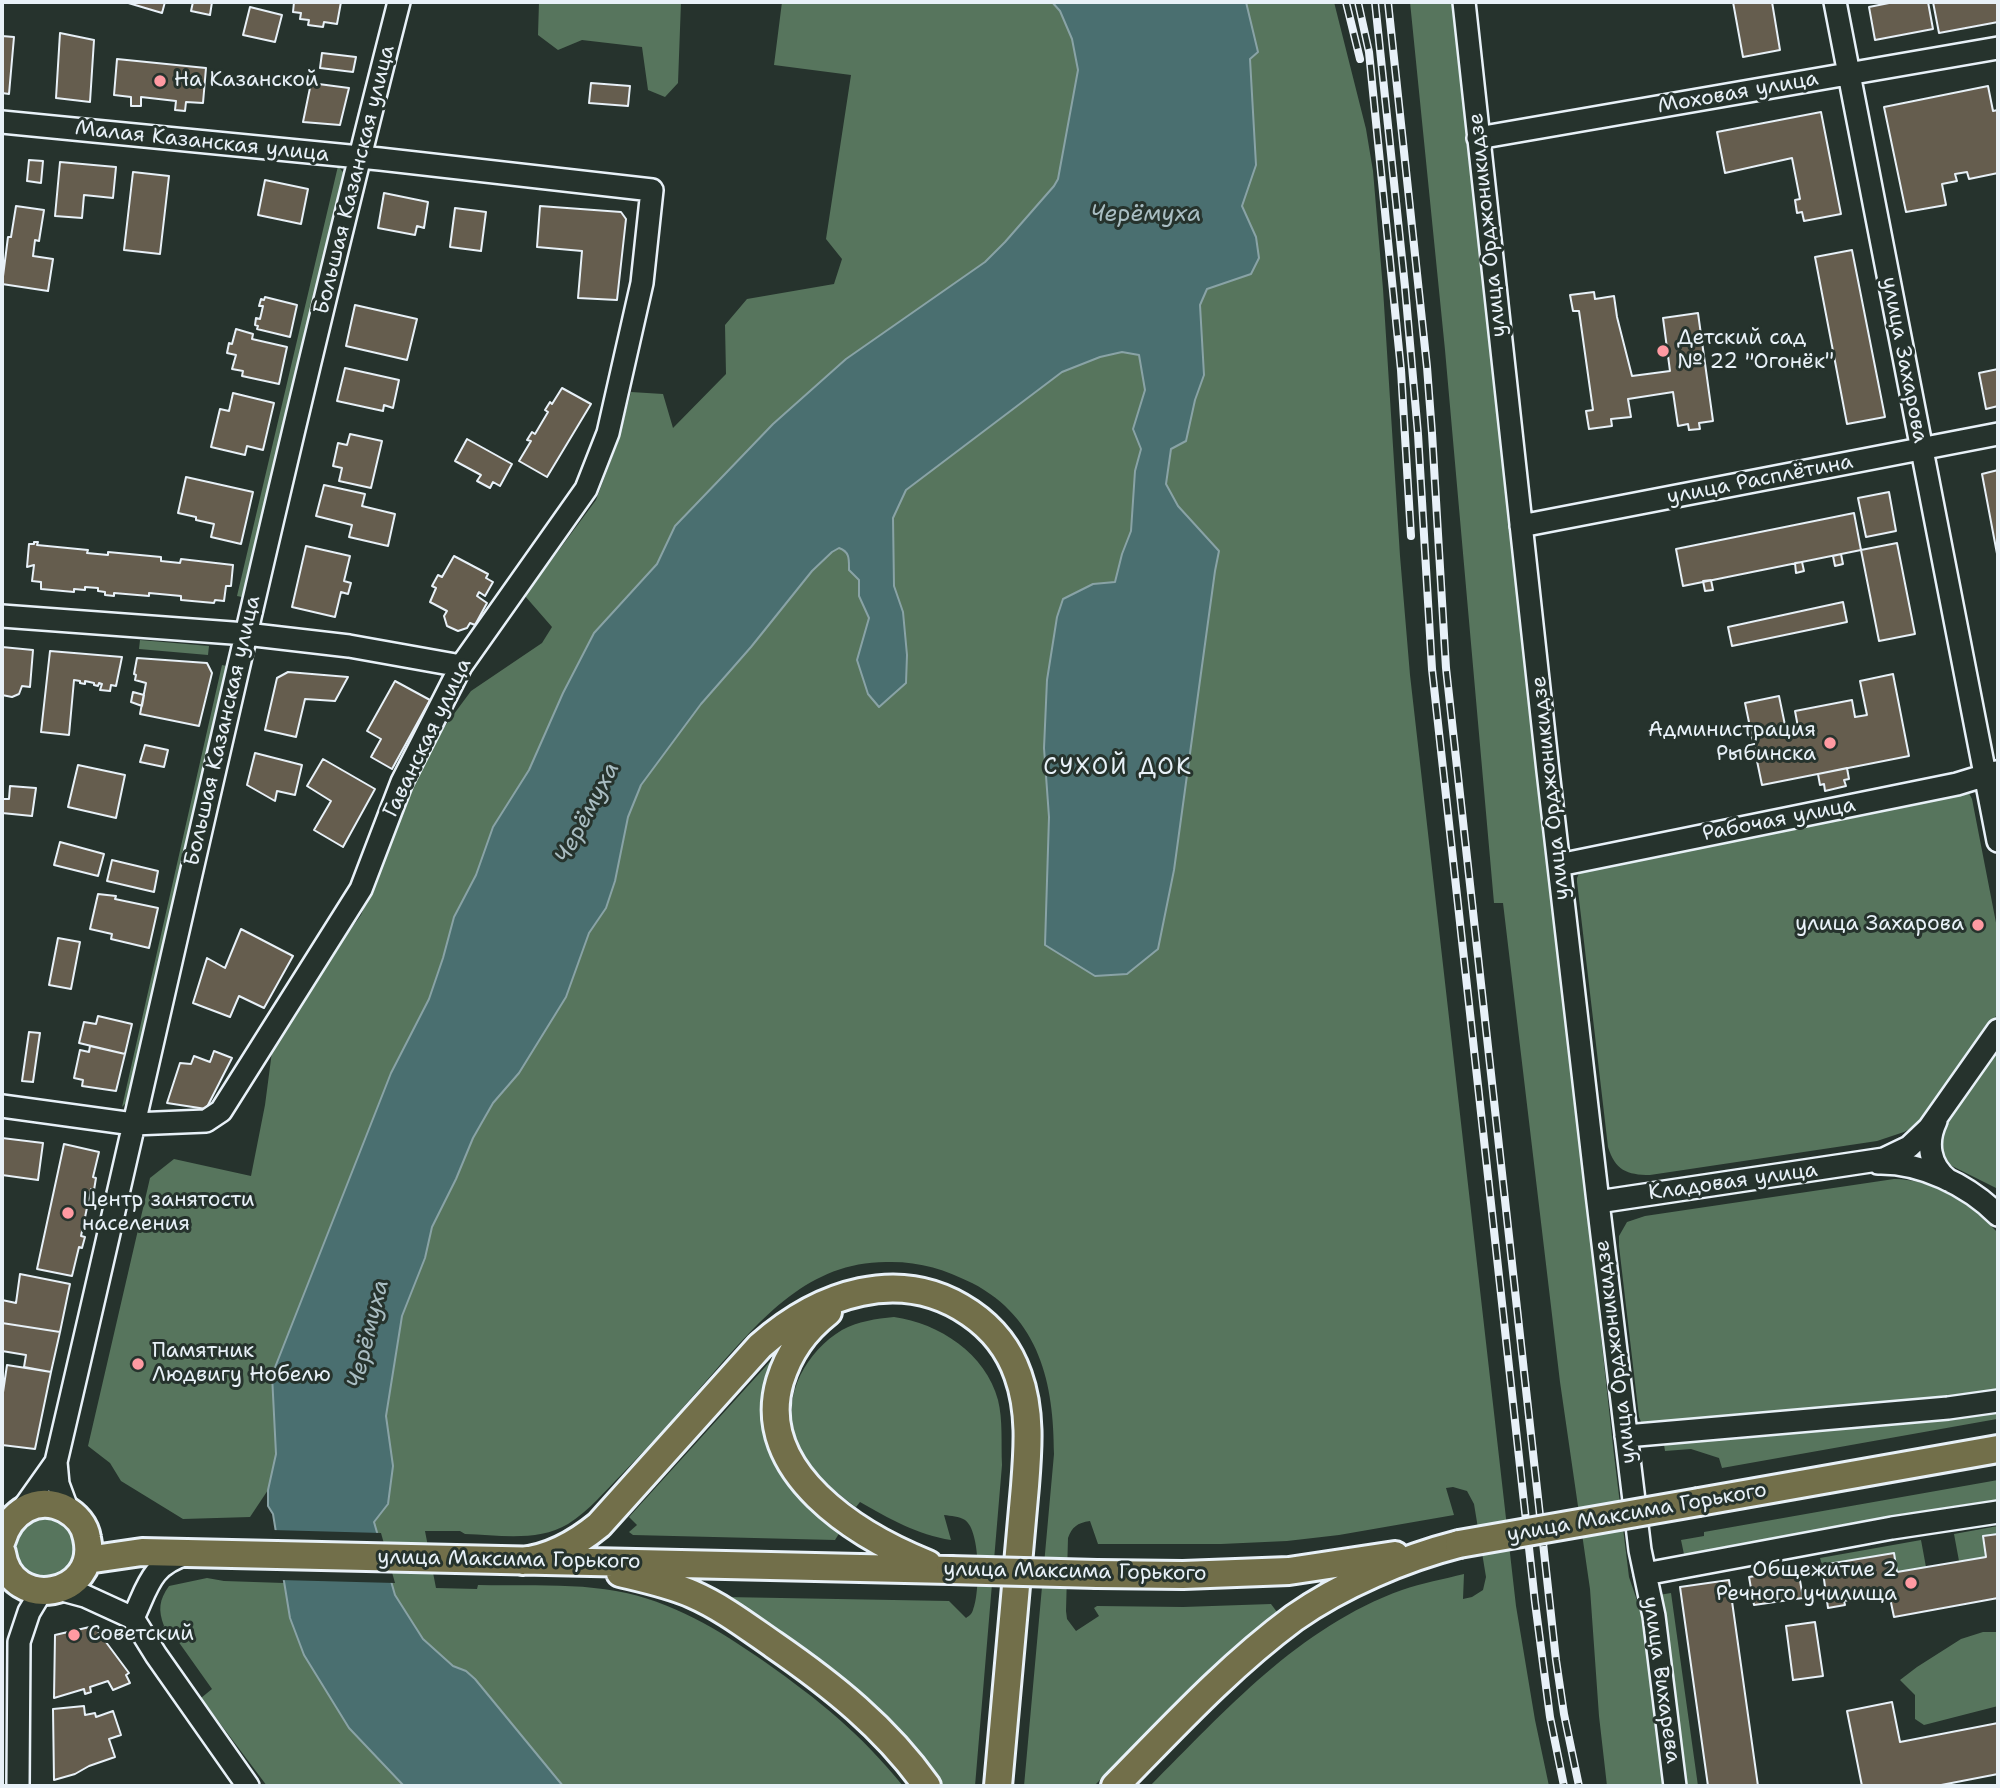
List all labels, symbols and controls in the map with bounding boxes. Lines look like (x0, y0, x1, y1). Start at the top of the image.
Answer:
street label: Большая Казанская улица (309, 43, 401, 317)
street label: Моховая улица (1656, 66, 1820, 120)
place label: На Казанской (174, 68, 318, 94)
marker: На Казанской (152, 73, 168, 89)
street label: улица Орджоникидзе (1464, 112, 1512, 338)
street label: Малая Казанская улица (74, 116, 330, 168)
water label: Черёмуха (1091, 201, 1201, 229)
street label: улица Захарова (1876, 275, 1932, 445)
place label: Детский сад № 22 "Огонёк" (1677, 326, 1834, 376)
marker: Детский сад № 22 "Огонёк" (1655, 343, 1671, 359)
street label: улица Расплётина (1665, 450, 1855, 510)
street label: Большая Казанская улица (180, 593, 266, 869)
street label: Гаванская улица (379, 654, 477, 822)
street label: улица Орджоникидзе (1527, 675, 1575, 901)
place label: Администрация Рыбинска (1648, 718, 1816, 768)
marker: Администрация Рыбинска (1822, 735, 1838, 751)
district label: СУХОЙ ДОК (1044, 754, 1192, 782)
water label: Черёмуха (550, 758, 626, 868)
street label: Рабочая улица (1700, 793, 1858, 847)
place label: улица Захарова (1795, 912, 1964, 938)
marker: улица Захарова (1970, 917, 1986, 933)
street label: Кладовая улица (1647, 1158, 1819, 1206)
place label: Центр занятости населения (82, 1188, 255, 1238)
marker: Центр занятости населения (60, 1205, 76, 1221)
street label: улица Орджоникидзе (1590, 1239, 1642, 1465)
water label: Черёмуха (342, 1277, 396, 1391)
place label: Памятник Людвигу Нобелю (152, 1339, 331, 1389)
marker: Памятник Людвигу Нобелю (130, 1356, 146, 1372)
street label: улица Максима Горького (1505, 1478, 1769, 1548)
street label: улица Максима Горького (377, 1545, 641, 1575)
street label: улица Максима Горького (943, 1557, 1207, 1587)
place label: Общежитие 2 Речного училища (1716, 1558, 1897, 1608)
marker: Общежитие 2 Речного училища (1903, 1575, 1919, 1591)
street label: улица Вихарева (1637, 1595, 1685, 1765)
place label: Советский (88, 1622, 194, 1648)
marker: Советский (66, 1627, 82, 1643)

